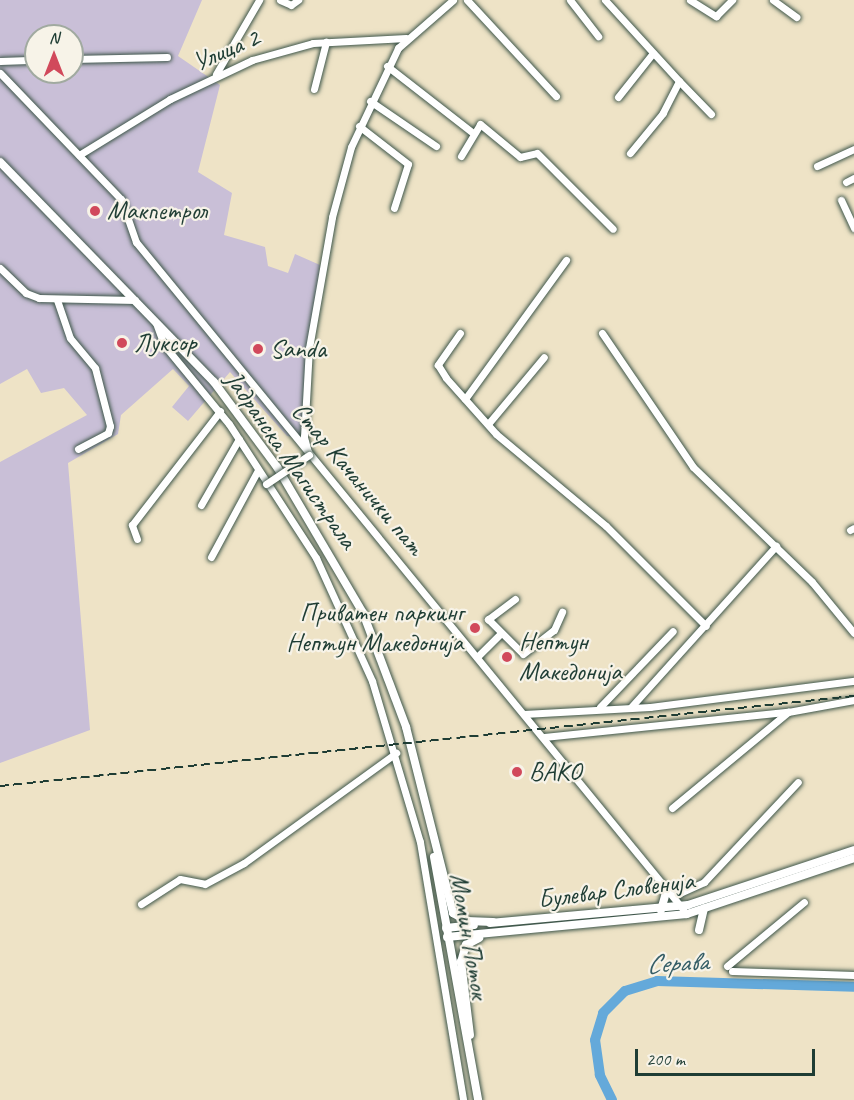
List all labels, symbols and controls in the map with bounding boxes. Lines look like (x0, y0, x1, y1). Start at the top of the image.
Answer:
street label: Улица 2 (188, 22, 264, 78)
north arrow (24, 24, 84, 84)
text: N (49, 28, 59, 48)
place label: Макпетрол (107, 195, 207, 227)
marker: Макпетрол (88, 204, 102, 218)
place label: Луксор (134, 327, 196, 359)
place label: Sanda (270, 333, 326, 365)
marker: Луксор (115, 336, 129, 350)
marker: Sanda (251, 342, 265, 356)
street label: Јадранска Магистрала (219, 366, 363, 554)
street label: Стар Качанички пат (286, 397, 430, 561)
place label: Приватен паркинг Нептун Македонија (285, 597, 463, 658)
marker: Приватен паркинг Нептун Македонија (468, 621, 482, 635)
place label: Нептун Македонија (519, 626, 622, 688)
marker: Нептун Македонија (500, 650, 514, 664)
place label: BAKO (529, 756, 581, 788)
marker: BAKO (510, 765, 524, 779)
street label: Булевар Словенија (536, 865, 696, 915)
street label: Момин Поток (443, 871, 495, 1001)
water label: Серава (645, 945, 709, 981)
scale bar (638, 1037, 818, 1075)
text: 200 m (646, 1048, 685, 1070)

